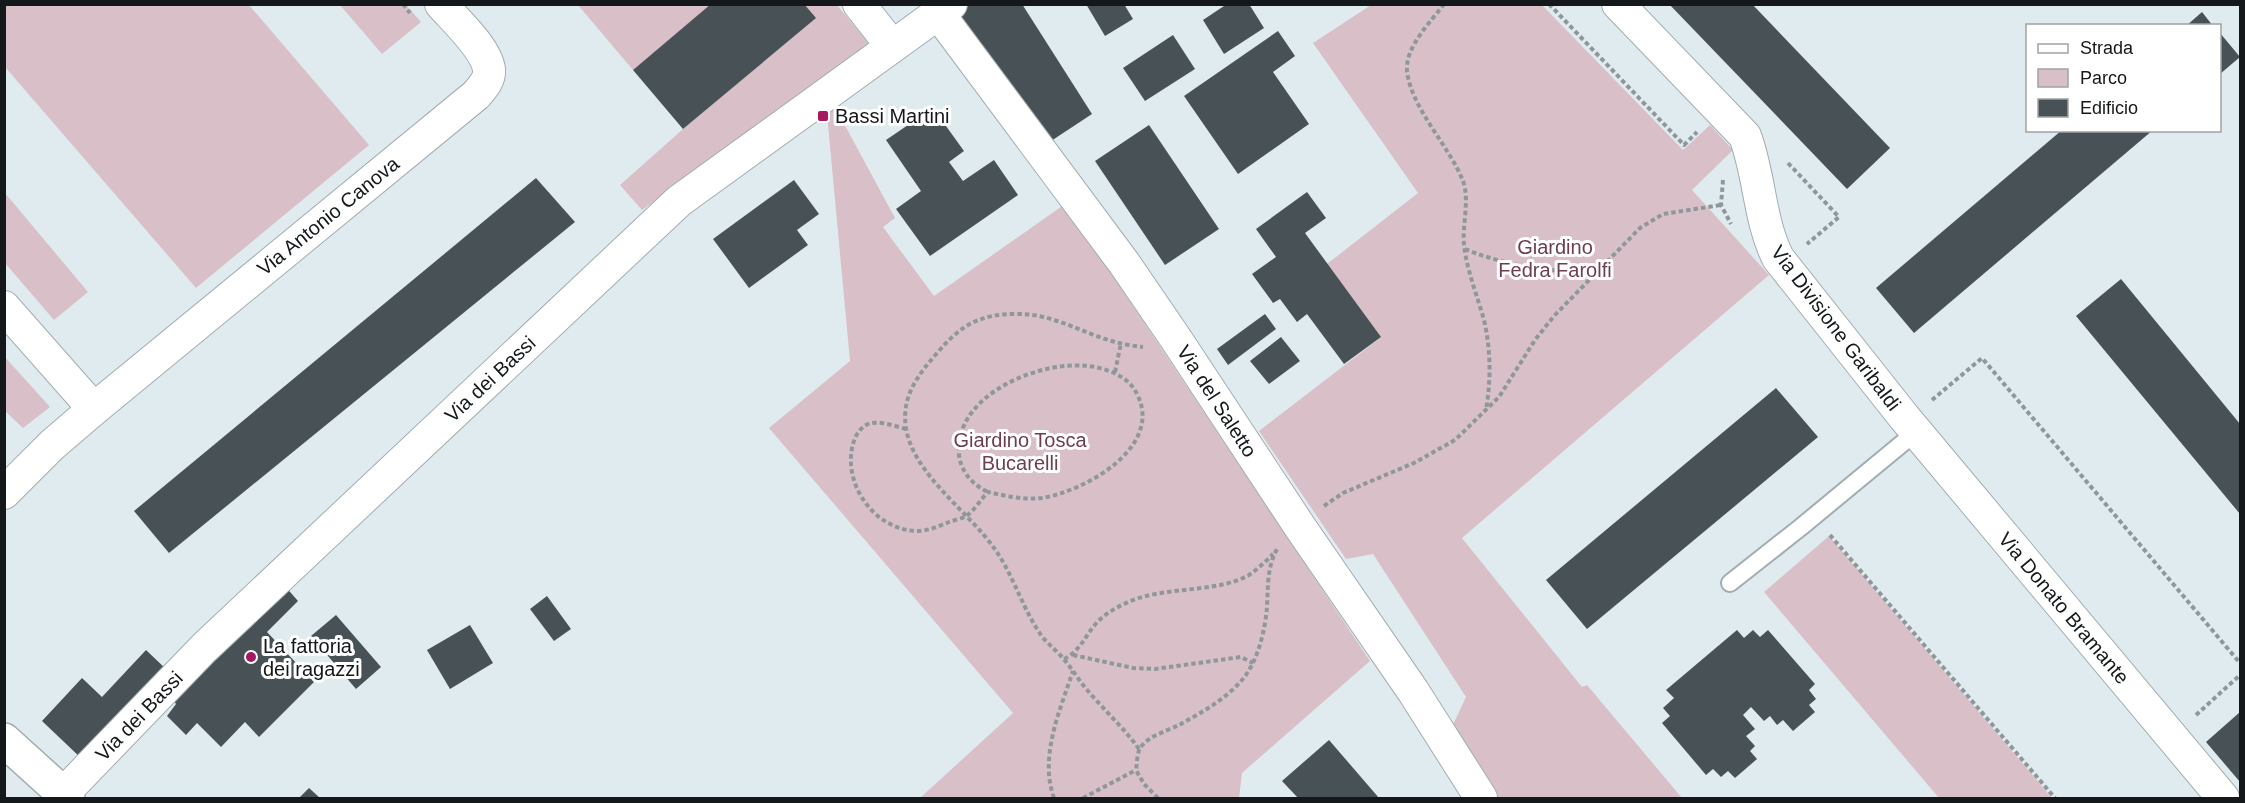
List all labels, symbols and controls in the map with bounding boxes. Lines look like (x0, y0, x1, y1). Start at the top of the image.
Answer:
legend (2026, 24, 2221, 132)
text: Strada (2080, 38, 2134, 58)
text: Parco (2080, 68, 2127, 88)
text: Edificio (2080, 98, 2138, 118)
place label: Bassi Martini (835, 105, 949, 127)
marker: Bassi Martini (816, 109, 830, 123)
street label: Via Antonio Canova (253, 152, 404, 280)
park label: Giardino Fedra Farolfi (1498, 236, 1612, 281)
street label: Via Divisione Garibaldi (1767, 241, 1905, 415)
street label: Via dei Bassi (440, 332, 540, 426)
street label: Via del Saletto (1173, 341, 1261, 461)
park label: Giardino Tosca Bucarelli (953, 429, 1087, 474)
street label: Via Donato Bramante (1994, 528, 2134, 688)
place label: La fattoria dei ragazzi (263, 635, 360, 680)
marker: La fattoria dei ragazzi (244, 650, 258, 664)
street label: Via dei Bassi (91, 667, 187, 765)

